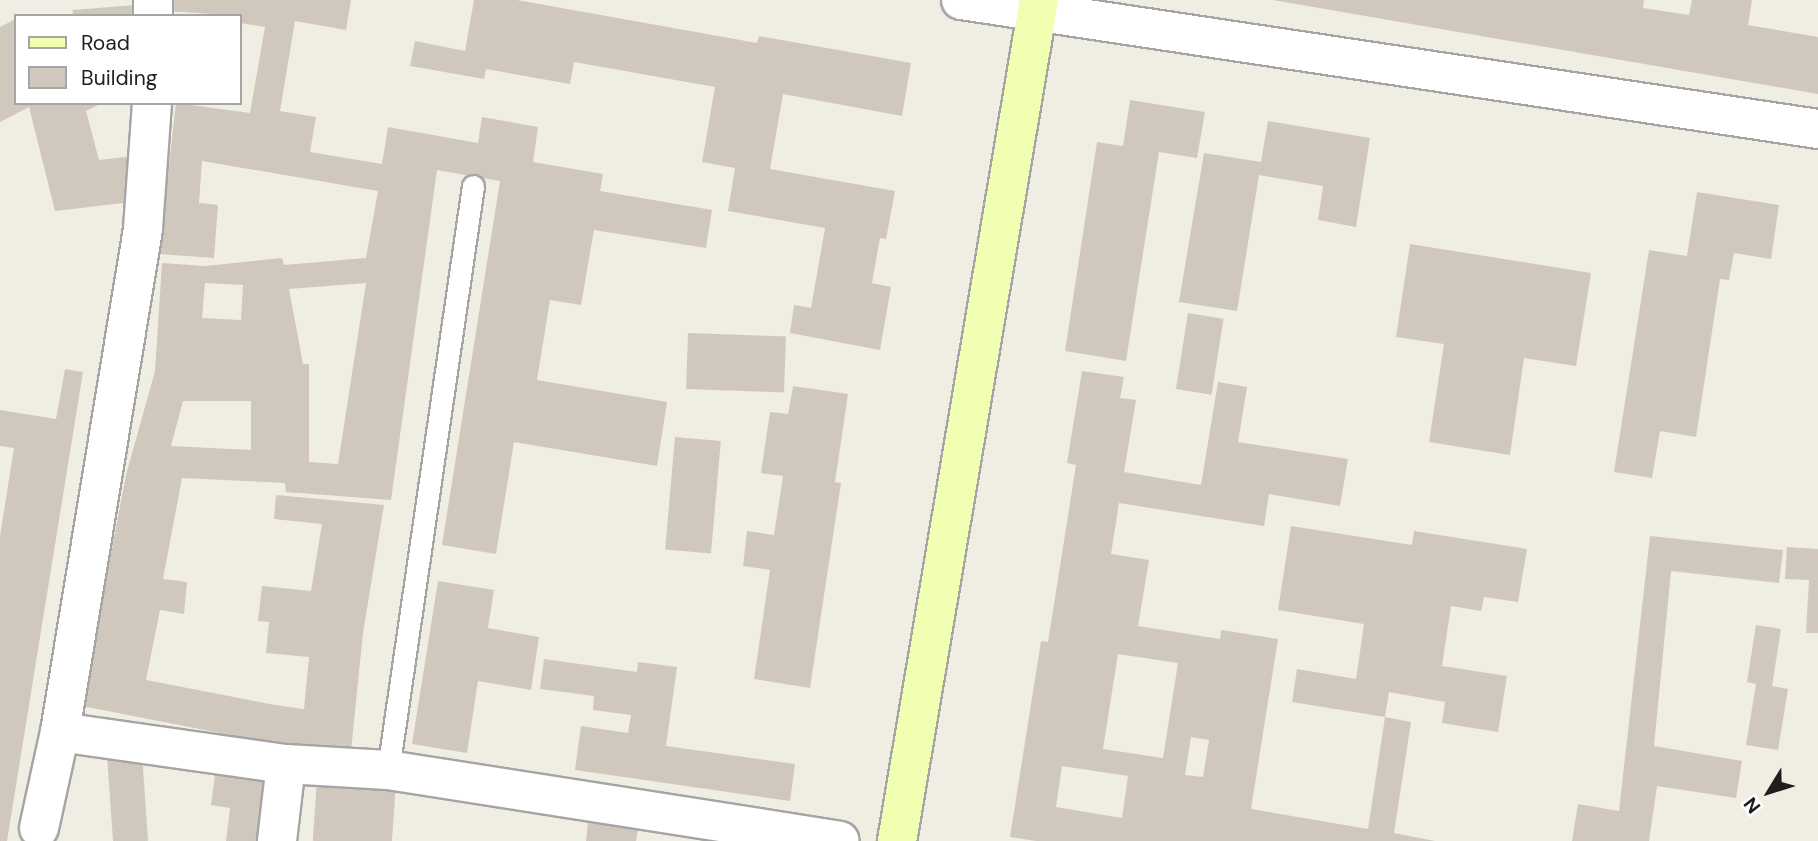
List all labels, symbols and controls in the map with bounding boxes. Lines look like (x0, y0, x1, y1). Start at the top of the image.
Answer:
legend (14, 14, 242, 105)
text: Road (81, 29, 130, 57)
text: Building (81, 64, 157, 92)
north arrow (1734, 757, 1804, 827)
text: N (1738, 792, 1766, 818)

